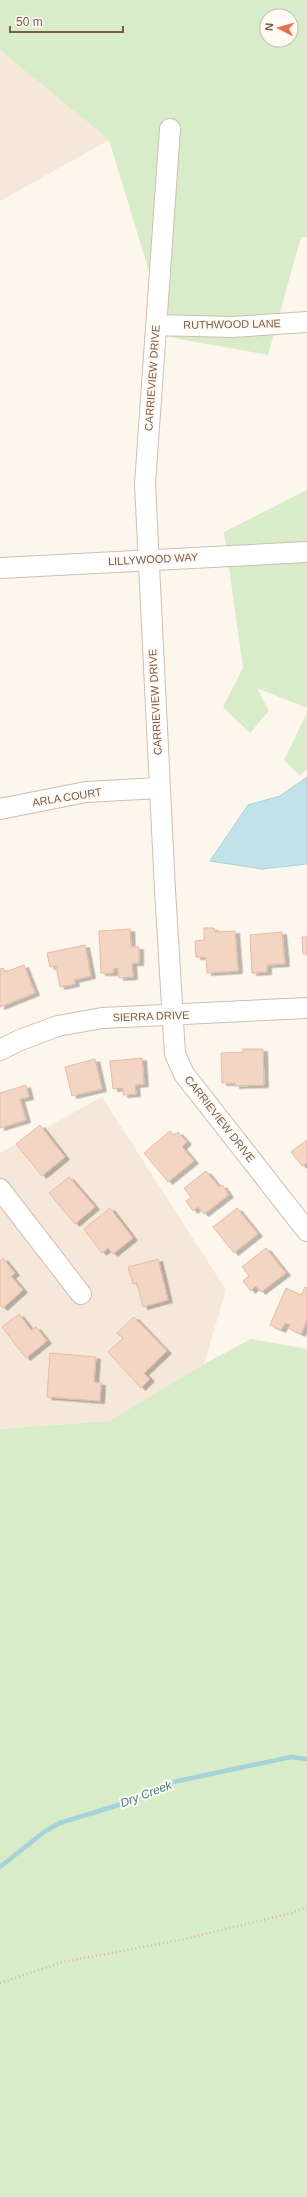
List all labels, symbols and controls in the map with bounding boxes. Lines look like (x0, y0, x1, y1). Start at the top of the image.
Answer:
scale bar (10, 8, 123, 34)
north arrow (259, 8, 299, 48)
text: 50 m (16, 15, 43, 29)
text: N (263, 22, 275, 32)
street label: RUTHWOOD LANE (183, 317, 281, 331)
street label: CARRIEVIEW DRIVE (142, 325, 162, 431)
street label: LILLYWOOD WAY (108, 551, 199, 567)
street label: CARRIEVIEW DRIVE (146, 649, 164, 755)
street label: ARLA COURT (31, 786, 103, 808)
street label: SIERRA DRIVE (112, 1009, 190, 1023)
street label: CARRIEVIEW DRIVE (183, 1073, 257, 1165)
water label: Dry Creek (118, 1777, 175, 1810)

